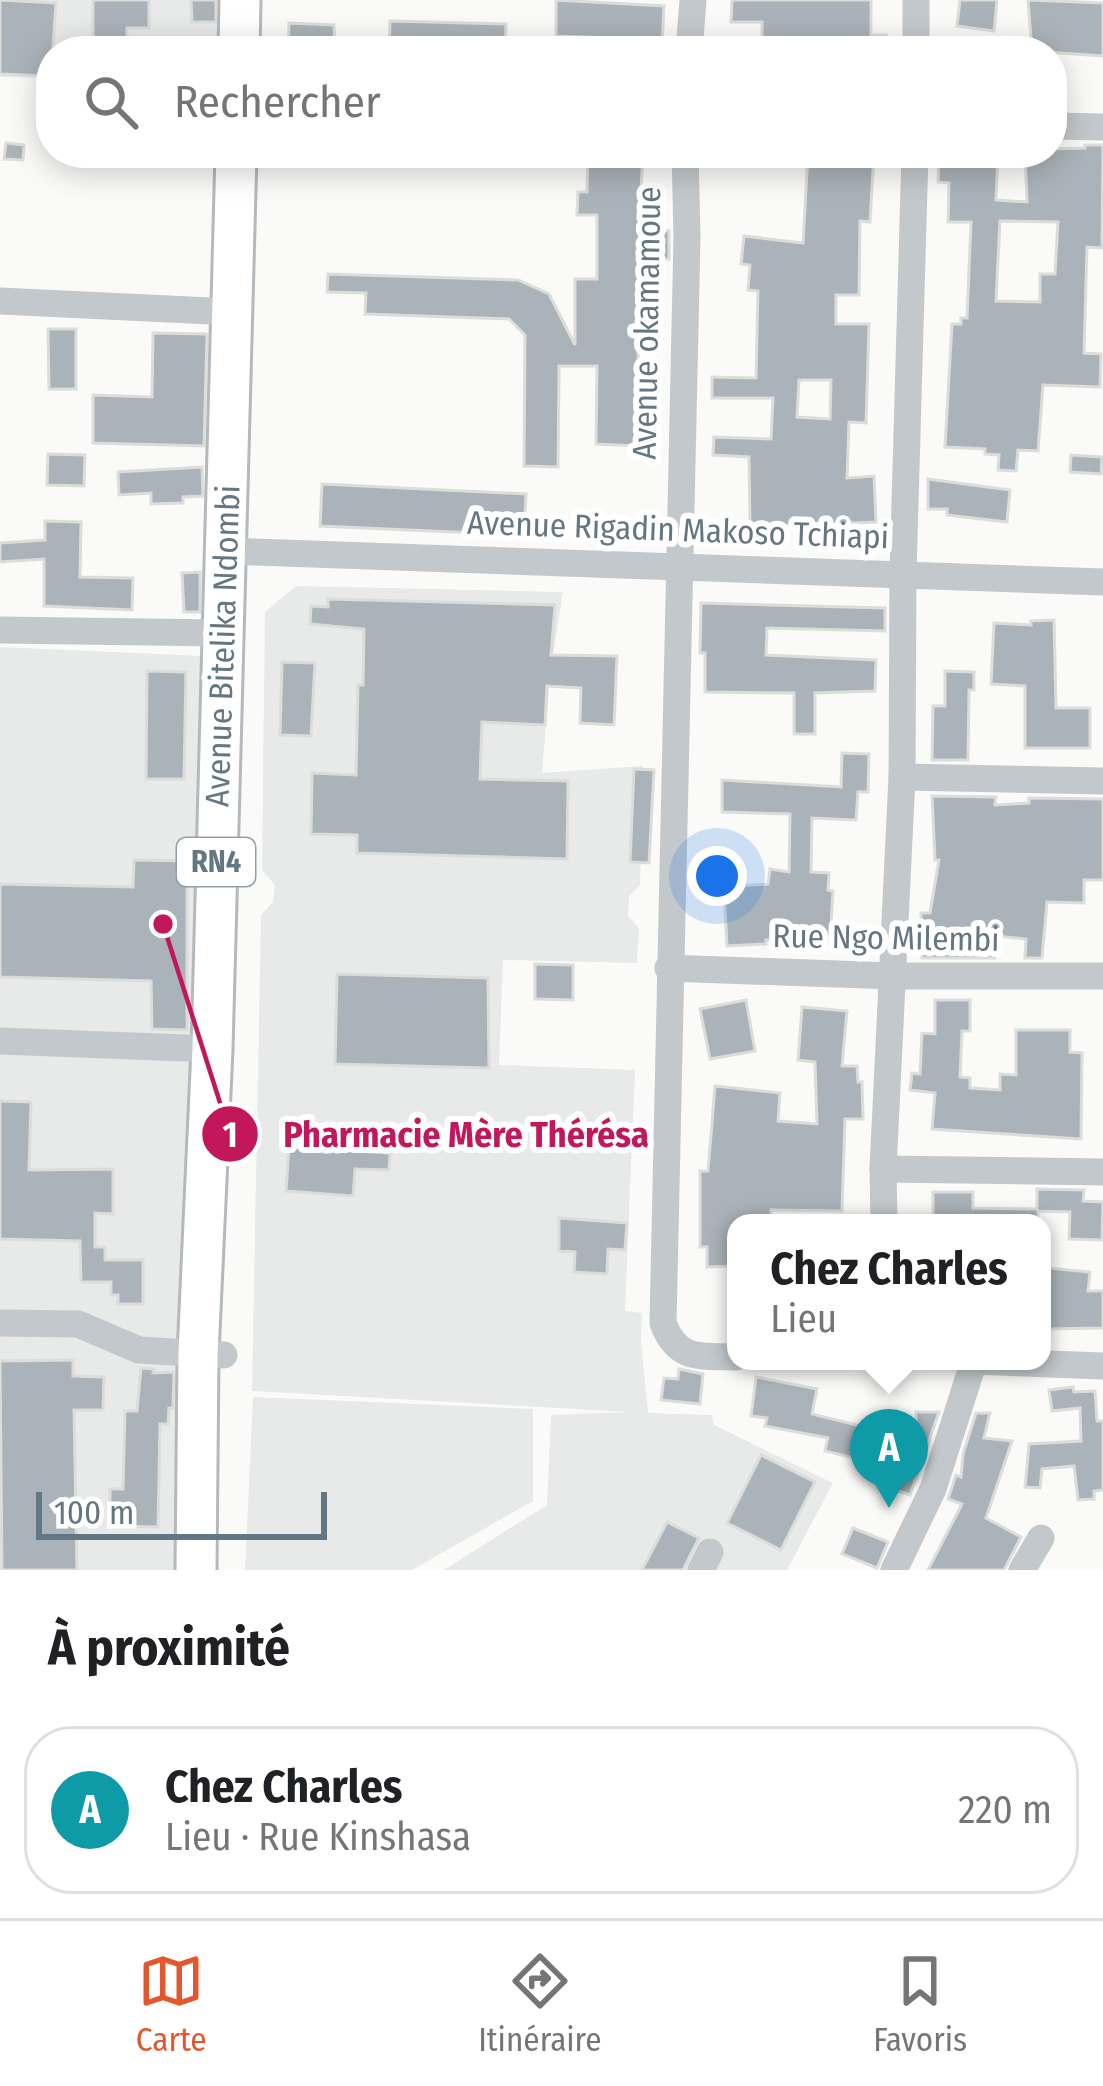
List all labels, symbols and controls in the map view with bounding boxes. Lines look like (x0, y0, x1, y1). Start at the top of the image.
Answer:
search box (36, 36, 1067, 168)
icon: search (78, 69, 144, 135)
text: Rechercher (174, 75, 381, 129)
street label: Avenue okamamoue (625, 186, 669, 460)
street label: Avenue Bitelika Ndombi (197, 484, 249, 808)
street label: Avenue Rigadin Makoso Tchiapi (466, 503, 890, 557)
road number: RN4 (177, 838, 255, 886)
your location (687, 846, 747, 906)
street label: Rue Ngo Milembi (772, 916, 1000, 960)
callout: Pharmacie Mère Thérésa (200, 1098, 673, 1170)
text: 1 (222, 1113, 238, 1157)
text: Pharmacie Mère Thérésa (283, 1113, 649, 1157)
popup (727, 1214, 1051, 1370)
text: Chez Charles (770, 1242, 1008, 1296)
text: Lieu (770, 1296, 837, 1342)
pin: A (850, 1409, 928, 1508)
scale bar (36, 1486, 327, 1539)
text: 100 m (54, 1493, 134, 1533)
text: À proximité (48, 1617, 290, 1679)
text: Chez Charles (165, 1760, 402, 1814)
text: A (79, 1787, 101, 1833)
text: 220 m (958, 1787, 1052, 1833)
text: Lieu · Rue Kinshasa (165, 1814, 471, 1860)
tab: Carte (136, 1948, 207, 2060)
tab: Itinéraire (478, 1948, 602, 2060)
tab: Favoris (873, 1948, 967, 2060)

